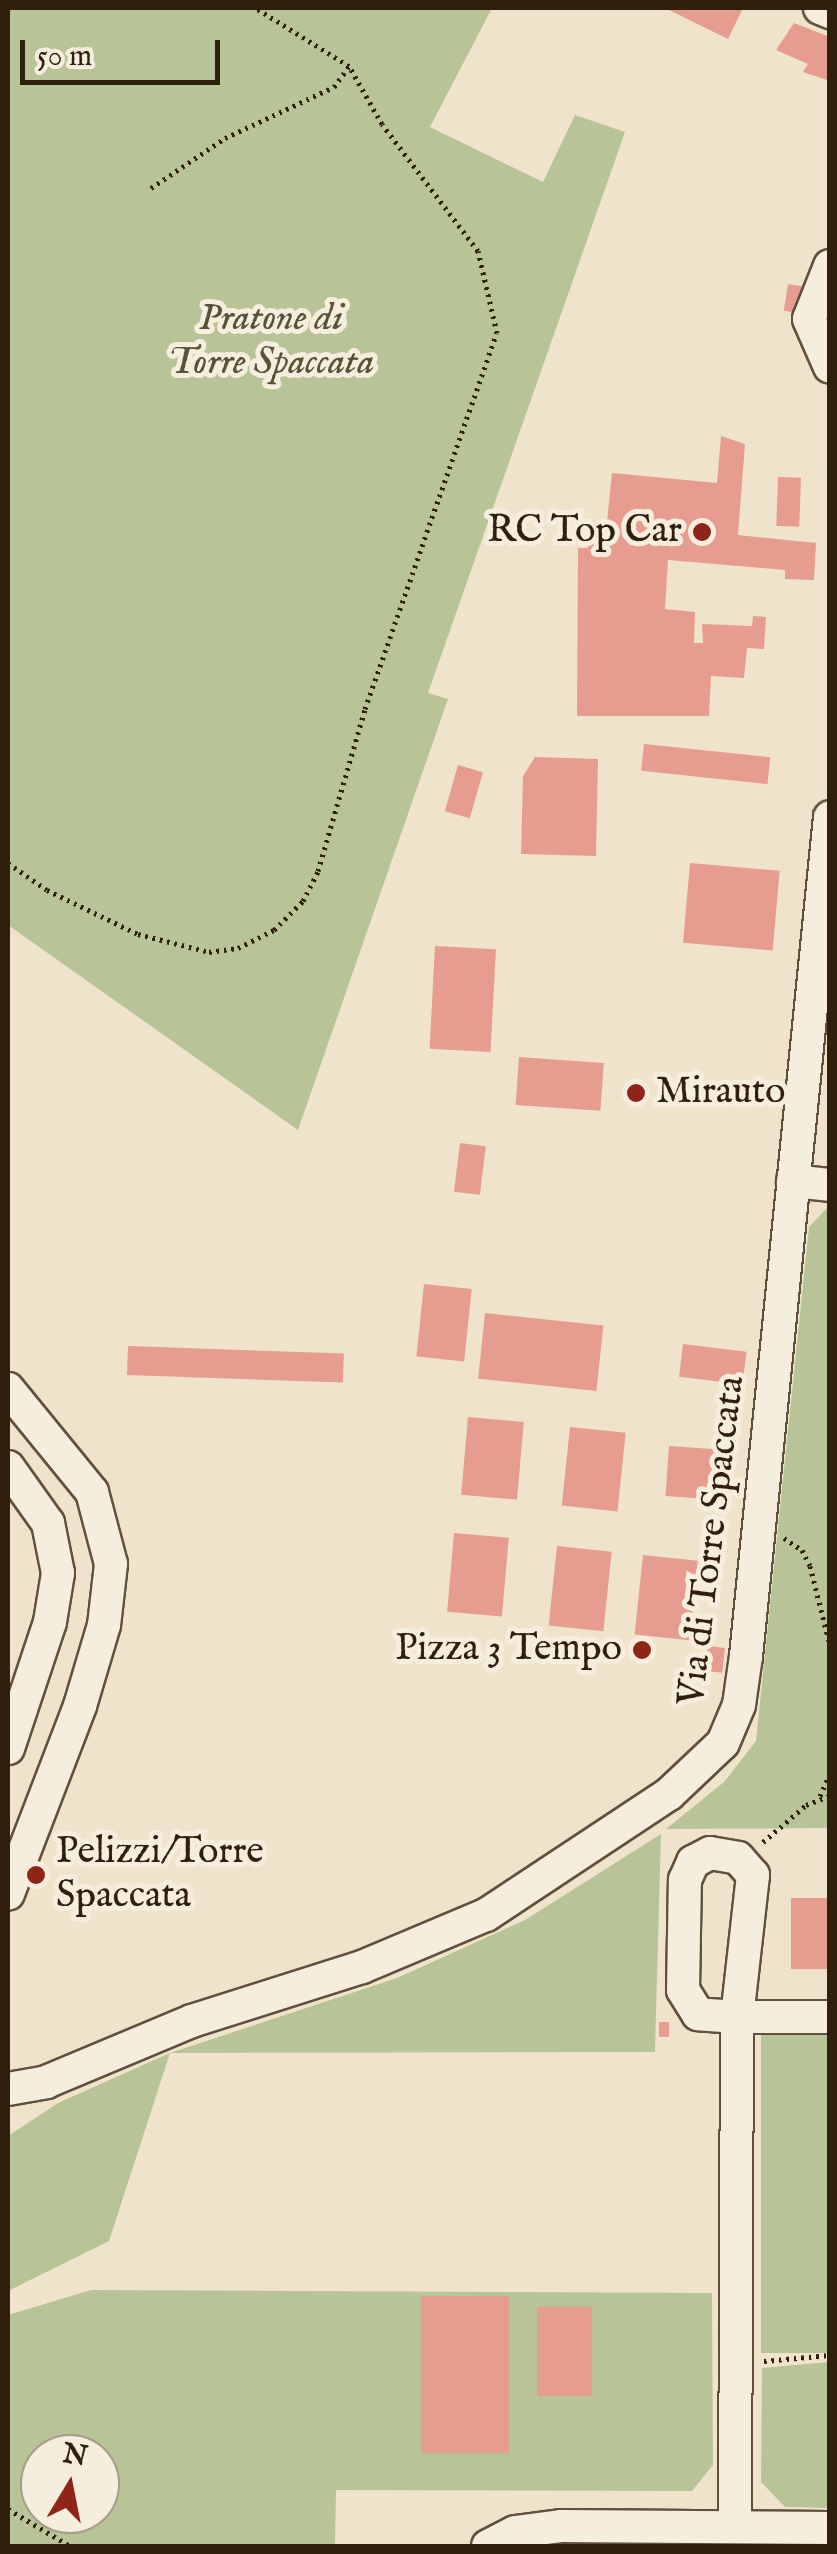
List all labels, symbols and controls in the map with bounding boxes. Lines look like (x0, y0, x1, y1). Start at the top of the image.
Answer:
scale bar (25, 20, 225, 82)
text: 50 m (37, 38, 92, 76)
park label: Pratone di Torre Spaccata (168, 297, 374, 386)
place label: RC Top Car (487, 509, 682, 555)
marker: RC Top Car (691, 521, 713, 543)
place label: Mirauto (656, 1070, 785, 1116)
marker: Mirauto (625, 1082, 647, 1104)
street label: Via di Torre Spaccata (670, 1374, 756, 1708)
place label: Pizza 3 Tempo (395, 1627, 622, 1673)
marker: Pizza 3 Tempo (631, 1639, 653, 1661)
place label: Pelizzi/Torre Spaccata (56, 1830, 264, 1920)
marker: Pelizzi/Torre Spaccata (25, 1864, 47, 1886)
north arrow (20, 2434, 120, 2534)
text: N (60, 2437, 90, 2475)

